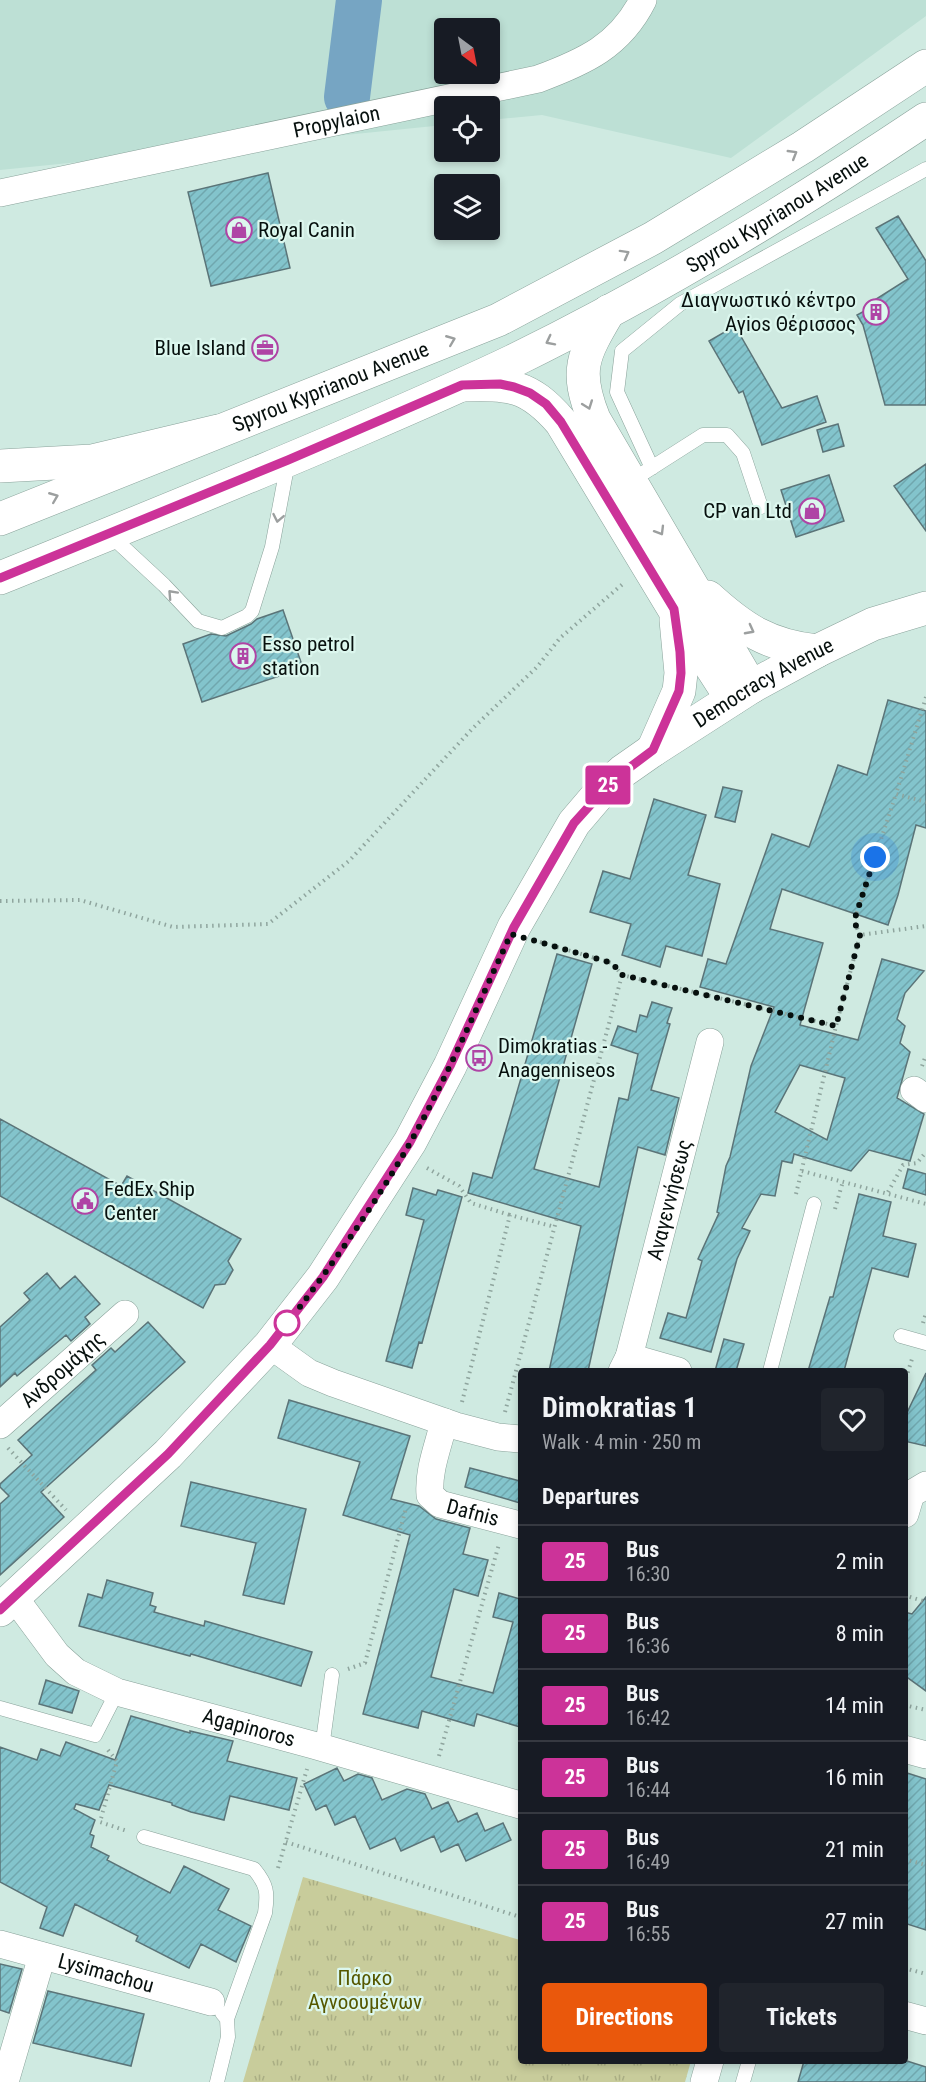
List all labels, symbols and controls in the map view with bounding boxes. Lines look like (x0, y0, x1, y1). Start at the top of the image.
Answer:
north arrow (434, 18, 500, 84)
map controls (434, 18, 500, 240)
button: locate (434, 96, 500, 162)
street label: Propylaion (291, 101, 382, 143)
street label: Spyrou Kyprianou Avenue (682, 148, 873, 278)
one-way arrow (786, 150, 797, 161)
button: layers (434, 174, 500, 240)
shop icon: Royal Canin (224, 215, 254, 245)
place label: Royal Canin (258, 218, 355, 242)
one-way arrow (619, 250, 629, 261)
place label: Διαγνωστικό κέντρο Αγios Θέρισσος (681, 288, 856, 336)
building icon: Διαγνωστικό κέντρο Αγios Θέρισσος (861, 297, 891, 327)
office icon: Blue Island (250, 333, 280, 363)
one-way arrow (546, 334, 557, 346)
one-way arrow (444, 335, 455, 347)
place label: Blue Island (155, 336, 246, 360)
street label: Spyrou Kyprianou Avenue (229, 337, 432, 437)
one-way arrow (581, 399, 594, 409)
one-way arrow (48, 492, 59, 504)
shop icon: CP van Ltd (797, 496, 827, 526)
place label: CP van Ltd (703, 499, 792, 523)
one-way arrow (272, 512, 285, 522)
one-way arrow (652, 525, 664, 535)
one-way arrow (168, 590, 179, 600)
one-way arrow (744, 623, 755, 634)
place label: Esso petrol station (262, 632, 355, 680)
street label: Democracy Avenue (689, 633, 837, 733)
building icon: Esso petrol station (228, 641, 258, 671)
line badge: 25 (581, 766, 635, 804)
text: 25 (597, 773, 619, 797)
your location (860, 842, 890, 872)
place label: Dimokratias - Anagenniseos (498, 1034, 615, 1082)
bus stop icon: Dimokratias - Anagenniseos (464, 1043, 494, 1073)
street label: Αναγεννήσεως (642, 1137, 696, 1263)
place label: FedEx Ship Center (104, 1177, 195, 1225)
public building icon: FedEx Ship Center (70, 1186, 100, 1216)
unlabelled marker (274, 1310, 300, 1336)
street label: Ανδρομάχης (16, 1326, 110, 1413)
button: heart (821, 1388, 884, 1451)
text: Dimokratias 1 (542, 1391, 697, 1424)
text: Walk · 4 min · 250 m (542, 1430, 701, 1454)
text: Departures (542, 1484, 639, 1509)
street label: Dafnis (444, 1494, 502, 1531)
text: Bus (626, 1537, 659, 1562)
text: 25 (564, 1549, 586, 1573)
text: 2 min (836, 1549, 884, 1574)
text: 16:30 (626, 1562, 670, 1586)
text: Bus (626, 1609, 659, 1634)
text: 25 (564, 1621, 586, 1645)
text: 8 min (836, 1621, 884, 1646)
text: 16:36 (626, 1634, 670, 1658)
text: Bus (626, 1681, 659, 1706)
text: 25 (564, 1693, 586, 1717)
text: 14 min (825, 1693, 884, 1718)
street label: Agapinoros (200, 1704, 298, 1752)
text: 16:42 (626, 1706, 670, 1730)
text: Bus (626, 1753, 659, 1778)
text: 25 (564, 1765, 586, 1789)
text: 16 min (825, 1765, 884, 1790)
text: 16:44 (626, 1778, 670, 1802)
text: Bus (626, 1825, 659, 1850)
text: 25 (564, 1837, 586, 1861)
text: 21 min (825, 1837, 884, 1862)
text: 16:49 (626, 1850, 670, 1874)
text: Bus (626, 1897, 659, 1922)
text: 25 (564, 1909, 586, 1933)
text: 27 min (825, 1909, 884, 1934)
text: 16:55 (626, 1922, 670, 1946)
street label: Lysimachou (56, 1949, 157, 1998)
park label: Πάρκο Αγνοουμένων (308, 1966, 422, 2014)
button: Directions (542, 1983, 707, 2052)
button: Tickets (719, 1983, 884, 2052)

